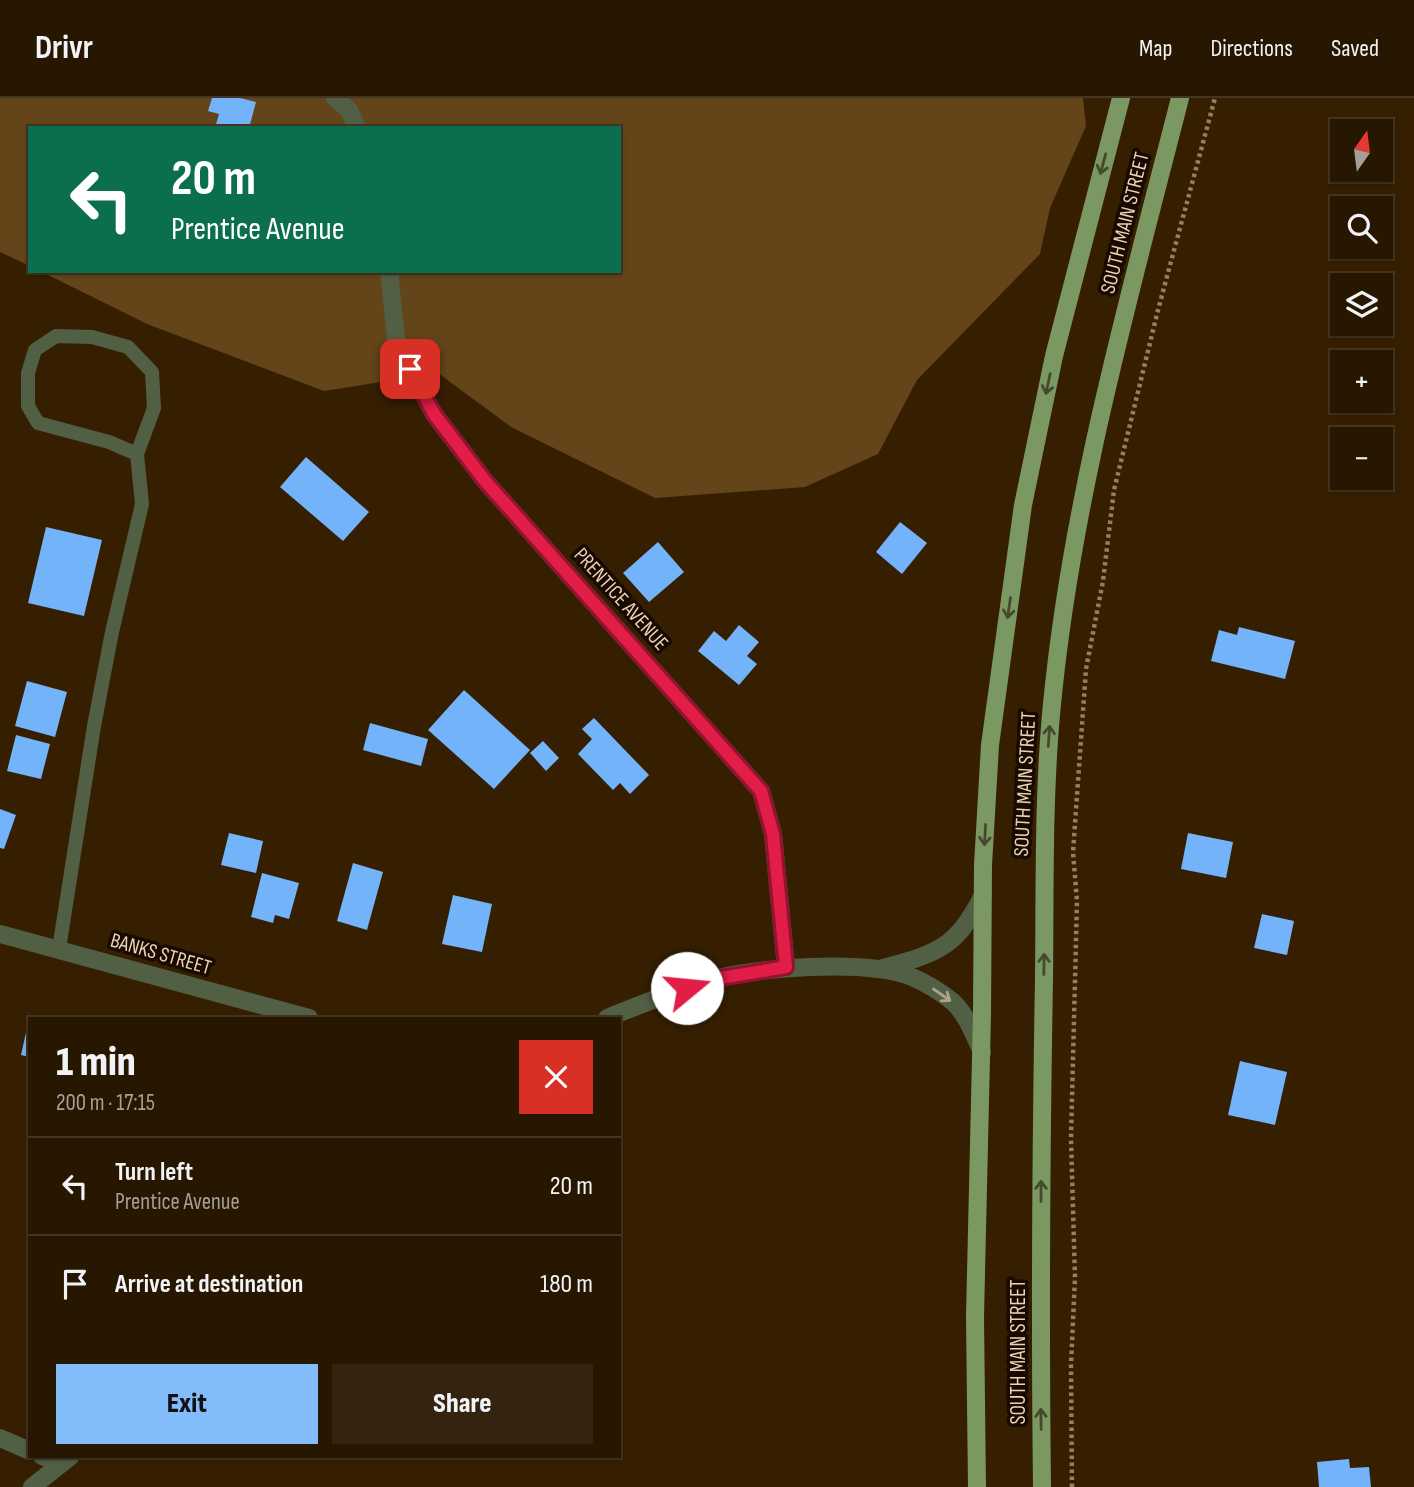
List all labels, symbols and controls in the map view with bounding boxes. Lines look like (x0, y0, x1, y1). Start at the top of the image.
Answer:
text: Drivr (35, 28, 93, 68)
text: Map (1139, 34, 1172, 63)
text: Directions (1210, 34, 1293, 63)
text: Saved (1331, 34, 1379, 63)
north arrow (1330, 119, 1393, 182)
map controls (1330, 119, 1393, 490)
street label: SOUTH MAIN STREET (1095, 149, 1155, 296)
text: 20 m (171, 150, 256, 209)
one-way arrow (1096, 152, 1109, 175)
icon: left (56, 154, 147, 245)
button: search (1330, 196, 1393, 259)
text: Prentice Avenue (171, 210, 345, 249)
button: layers (1330, 273, 1393, 336)
pin (380, 339, 440, 399)
icon: arrive (391, 350, 429, 388)
button: + (1330, 350, 1393, 413)
one-way arrow (1040, 372, 1054, 395)
button: − (1330, 427, 1393, 490)
street label: PRENTICE AVENUE (569, 543, 673, 655)
one-way arrow (1002, 597, 1015, 619)
street label: SOUTH MAIN STREET (1009, 711, 1041, 857)
one-way arrow (1043, 726, 1056, 748)
one-way arrow (978, 823, 991, 845)
street label: BANKS STREET (108, 928, 215, 980)
position arrow (650, 951, 724, 1025)
one-way arrow (1037, 953, 1051, 976)
one-way arrow (932, 988, 951, 1002)
text: 1 min (56, 1037, 136, 1088)
button: close (519, 1040, 593, 1114)
text: 200 m · 17:15 (56, 1089, 155, 1117)
text: Turn left (115, 1157, 193, 1188)
icon: left (56, 1167, 94, 1205)
text: 20 m (550, 1171, 593, 1202)
one-way arrow (1034, 1180, 1048, 1203)
text: Prentice Avenue (115, 1188, 240, 1216)
icon: arrive (56, 1265, 94, 1303)
text: Arrive at destination (115, 1269, 303, 1300)
text: 180 m (540, 1269, 593, 1300)
street label: SOUTH MAIN STREET (1006, 1279, 1031, 1424)
button: Exit (56, 1364, 318, 1444)
button: Share (332, 1364, 593, 1444)
one-way arrow (1034, 1408, 1048, 1431)

